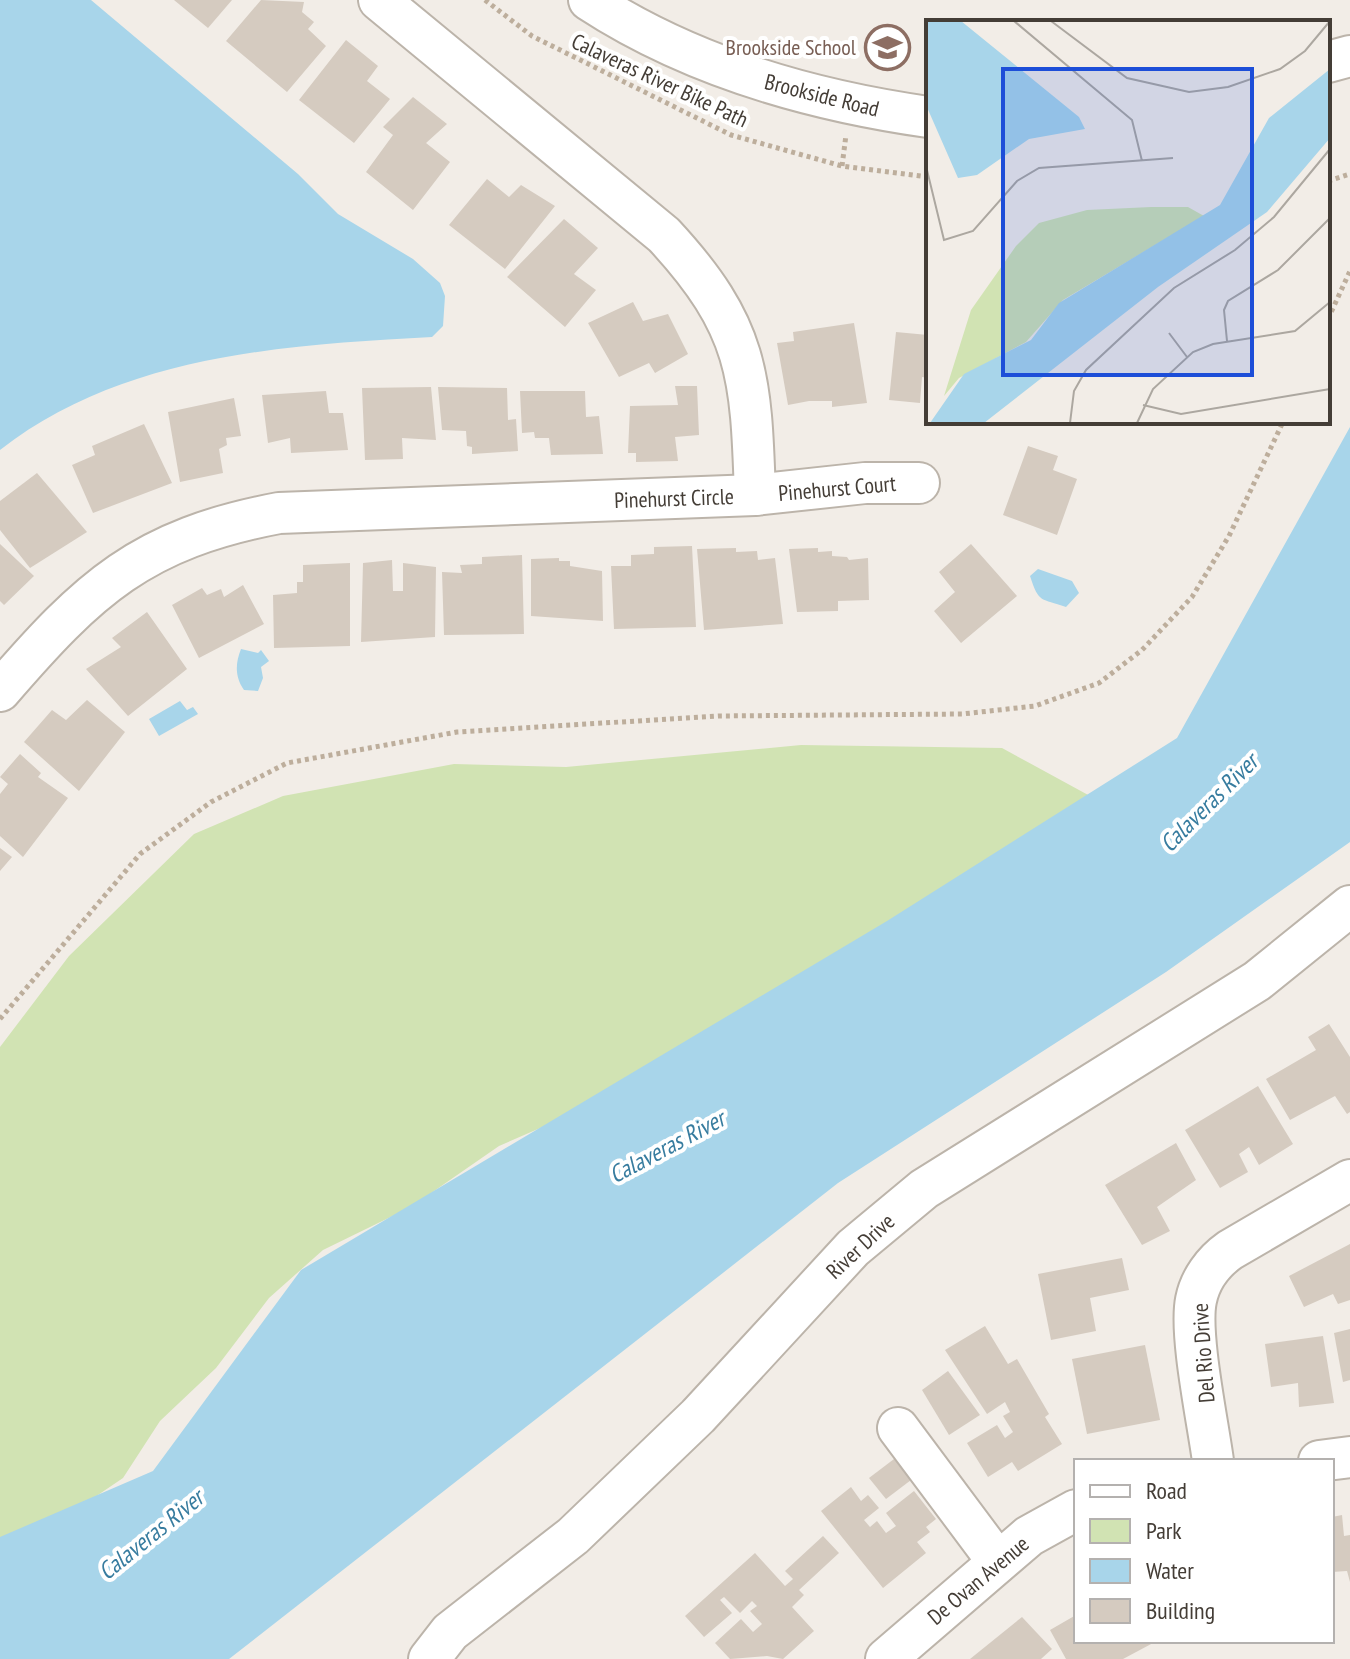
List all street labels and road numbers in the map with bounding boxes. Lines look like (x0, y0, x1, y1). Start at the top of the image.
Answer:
street label: Calaveras River Bike Path (567, 27, 753, 133)
street label: Brookside Road (762, 67, 882, 123)
street label: Pinehurst Court (777, 469, 897, 507)
street label: Pinehurst Circle (614, 482, 734, 514)
street label: River Drive (820, 1207, 900, 1285)
street label: Del Rio Drive (1186, 1302, 1220, 1404)
street label: De Ovan Avenue (922, 1529, 1034, 1631)

